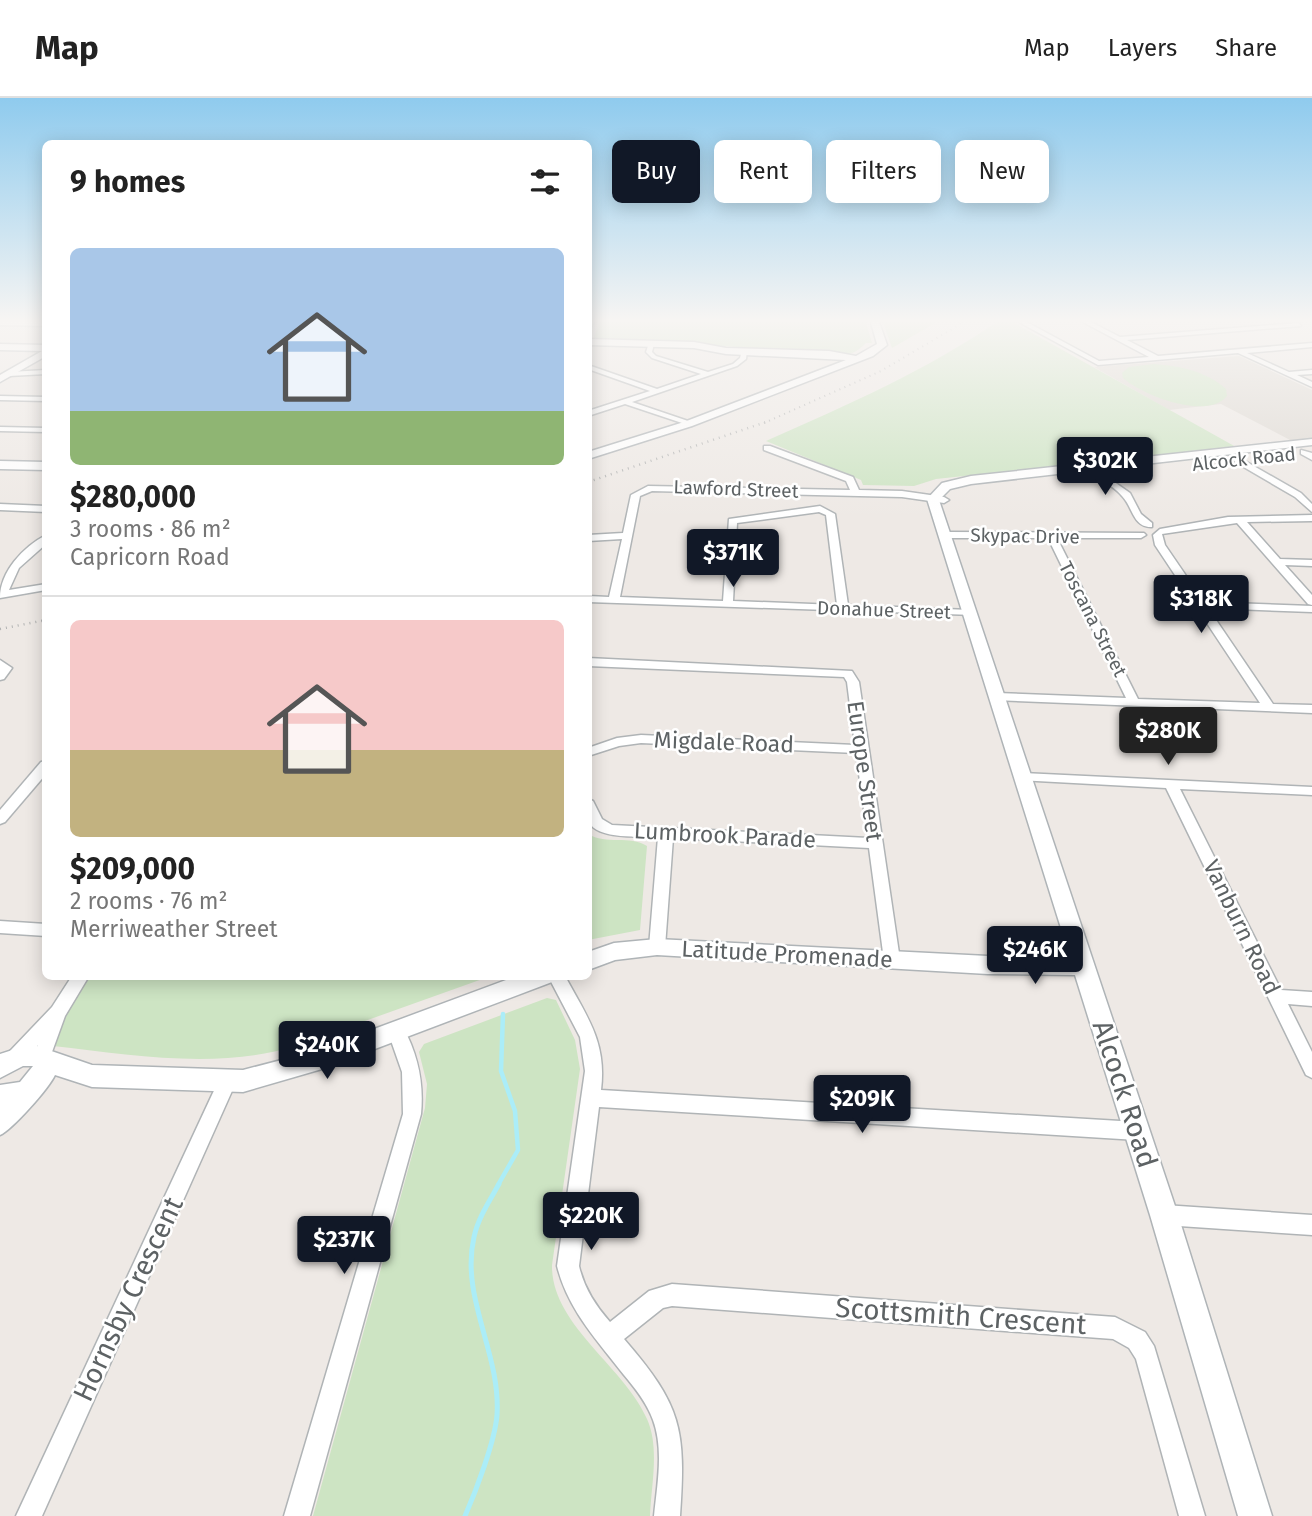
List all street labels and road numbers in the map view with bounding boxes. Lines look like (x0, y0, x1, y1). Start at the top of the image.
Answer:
street label: Alcock Road (1191, 442, 1297, 476)
street label: Lawford Street (673, 475, 799, 503)
street label: Skypac Drive (970, 524, 1080, 548)
street label: Toscana Street (1054, 558, 1132, 680)
street label: Donahue Street (817, 596, 951, 624)
street label: Europe Street (841, 699, 889, 844)
street label: Migdale Road (653, 726, 795, 758)
street label: Lumbrook Parade (633, 816, 817, 854)
street label: Vanburn Road (1197, 855, 1287, 999)
street label: Latitude Promenade (681, 934, 893, 974)
street label: Alcock Road (1086, 1016, 1164, 1172)
street label: Hornsby Crescent (66, 1191, 190, 1406)
street label: Scottsmith Crescent (834, 1291, 1089, 1341)

